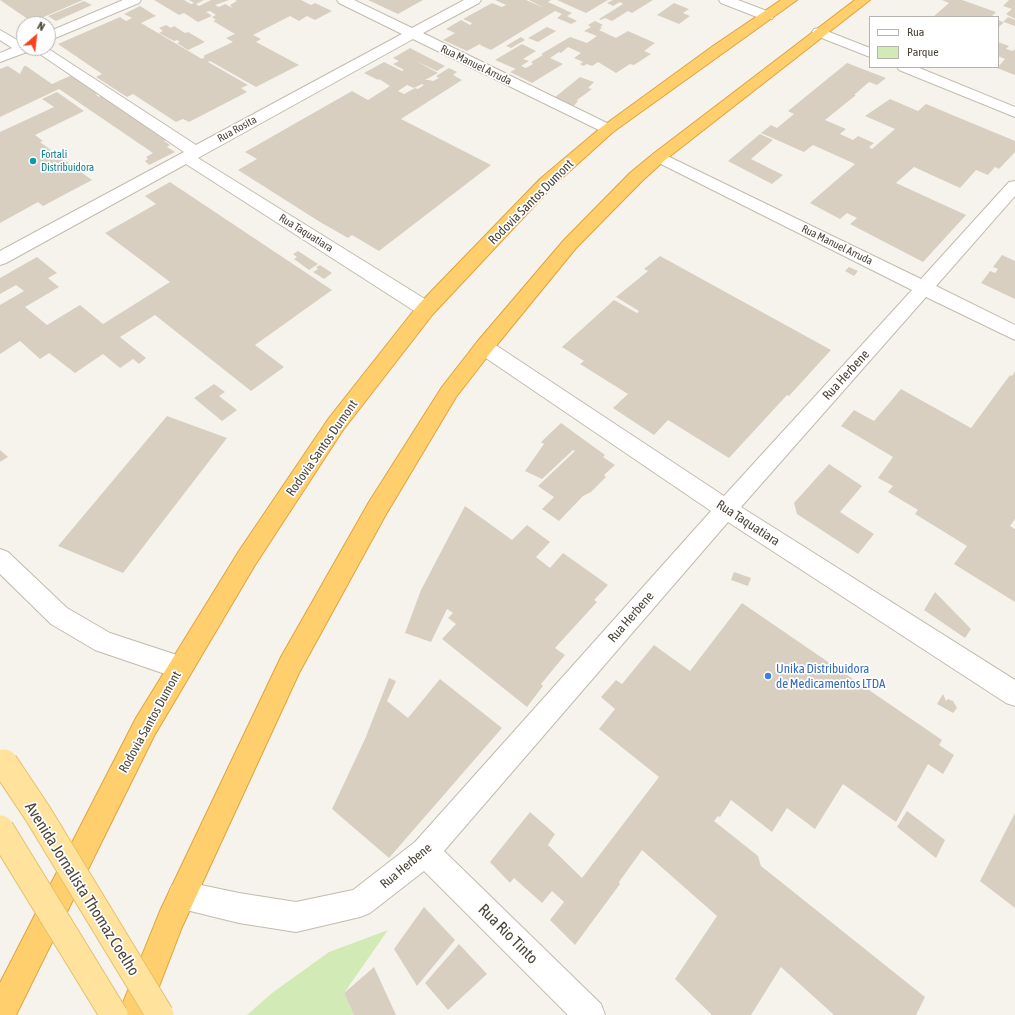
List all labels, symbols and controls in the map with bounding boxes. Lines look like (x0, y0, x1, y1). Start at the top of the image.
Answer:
north arrow (16, 16, 56, 56)
legend (869, 16, 999, 68)
text: N (35, 19, 47, 33)
text: Rua (907, 25, 924, 39)
street label: Rua Manuel Arruda (438, 42, 514, 88)
text: Parque (907, 45, 939, 59)
street label: Rua Rosita (215, 113, 259, 145)
place label: Fortali Distribuidora (41, 148, 94, 174)
marker: Fortali Distribuidora (28, 156, 38, 166)
street label: Rodovia Santos Dumont (485, 156, 577, 248)
street label: Rua Taquatiara (277, 211, 335, 255)
street label: Rua Manuel Arruda (799, 222, 875, 268)
street label: Rua Herbene (819, 347, 873, 403)
street label: Rodovia Santos Dumont (283, 397, 361, 499)
street label: Rua Taquatiara (713, 497, 783, 549)
street label: Rua Herbene (605, 588, 657, 646)
place label: Unika Distribuidora de Medicamentos LTDA (776, 661, 885, 692)
street label: Rodovia Santos Dumont (116, 668, 184, 776)
marker: Unika Distribuidora de Medicamentos LTDA (763, 671, 773, 681)
street label: Avenida Jornalista Thomaz Coelho (21, 799, 143, 979)
street label: Rua Herbene (377, 840, 435, 892)
street label: Rua Rio Tinto (474, 900, 542, 968)

